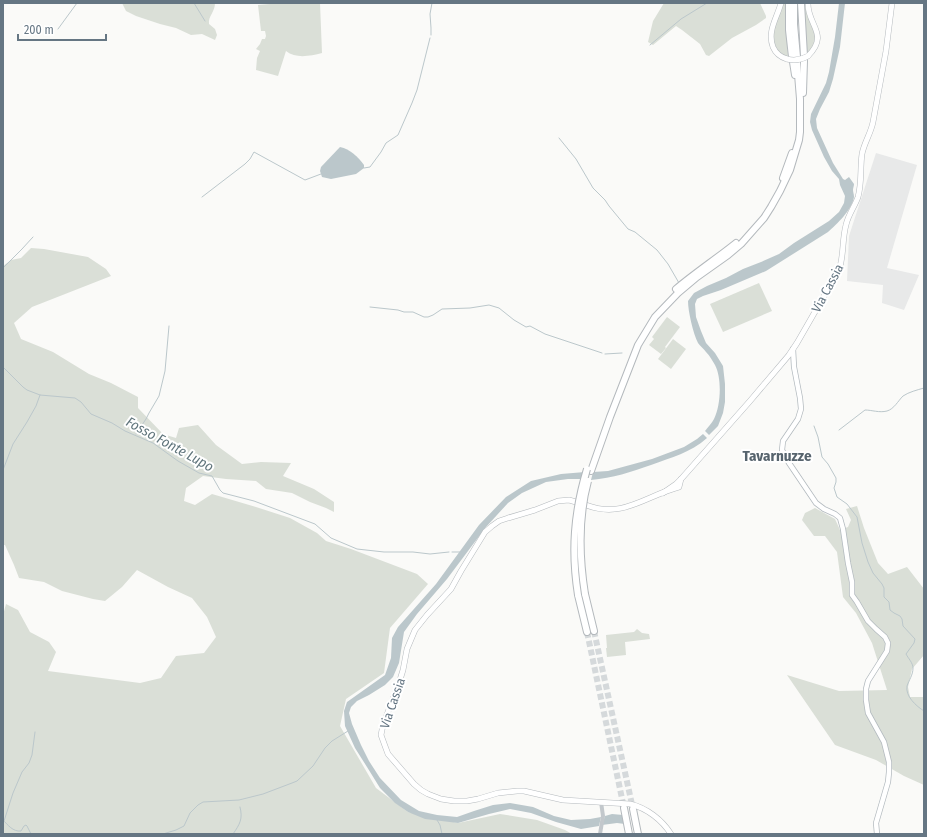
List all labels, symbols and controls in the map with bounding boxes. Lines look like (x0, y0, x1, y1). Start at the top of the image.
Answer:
scale bar (18, 16, 106, 42)
text: 200 m (24, 23, 54, 37)
street label: Via Cassia (808, 261, 846, 315)
water label: Fosso Fonte Lupo (123, 413, 217, 476)
district label: Tavarnuzze (742, 447, 812, 465)
street label: Via Cassia (377, 676, 408, 731)

